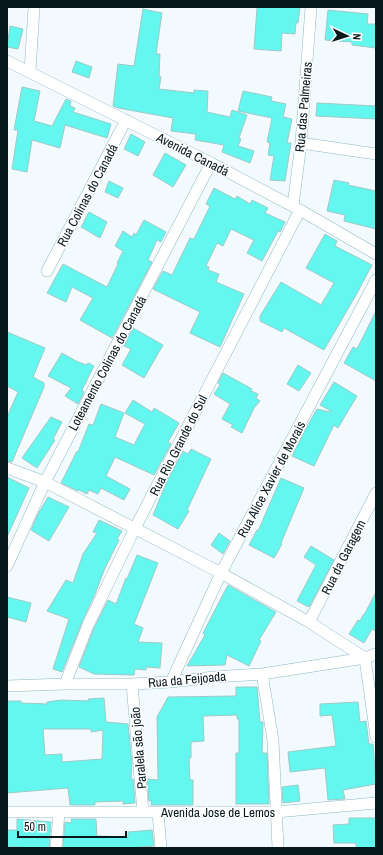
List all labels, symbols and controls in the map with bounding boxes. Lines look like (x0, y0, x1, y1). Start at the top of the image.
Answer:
north arrow (327, 16, 367, 56)
text: N (350, 33, 364, 40)
street label: Rua das Palmeiras (291, 61, 316, 153)
street label: Avenida Canadá (153, 128, 232, 180)
street label: Rua Colinas do Canadá (53, 141, 122, 249)
street label: Loteamento Colinas do Canadá (65, 293, 150, 434)
street label: Rua Rio Grande do Sul (146, 392, 211, 498)
street label: Rua Alice Xavier de Morais (234, 418, 309, 540)
street label: Rua da Garagem (317, 517, 370, 598)
street label: Rua da Feijoada (147, 668, 227, 691)
street label: Paralela são joão (126, 706, 151, 790)
street label: Avenida Jose de Lemos (160, 804, 275, 821)
scale bar (18, 813, 126, 839)
text: 50 m (24, 819, 46, 835)

